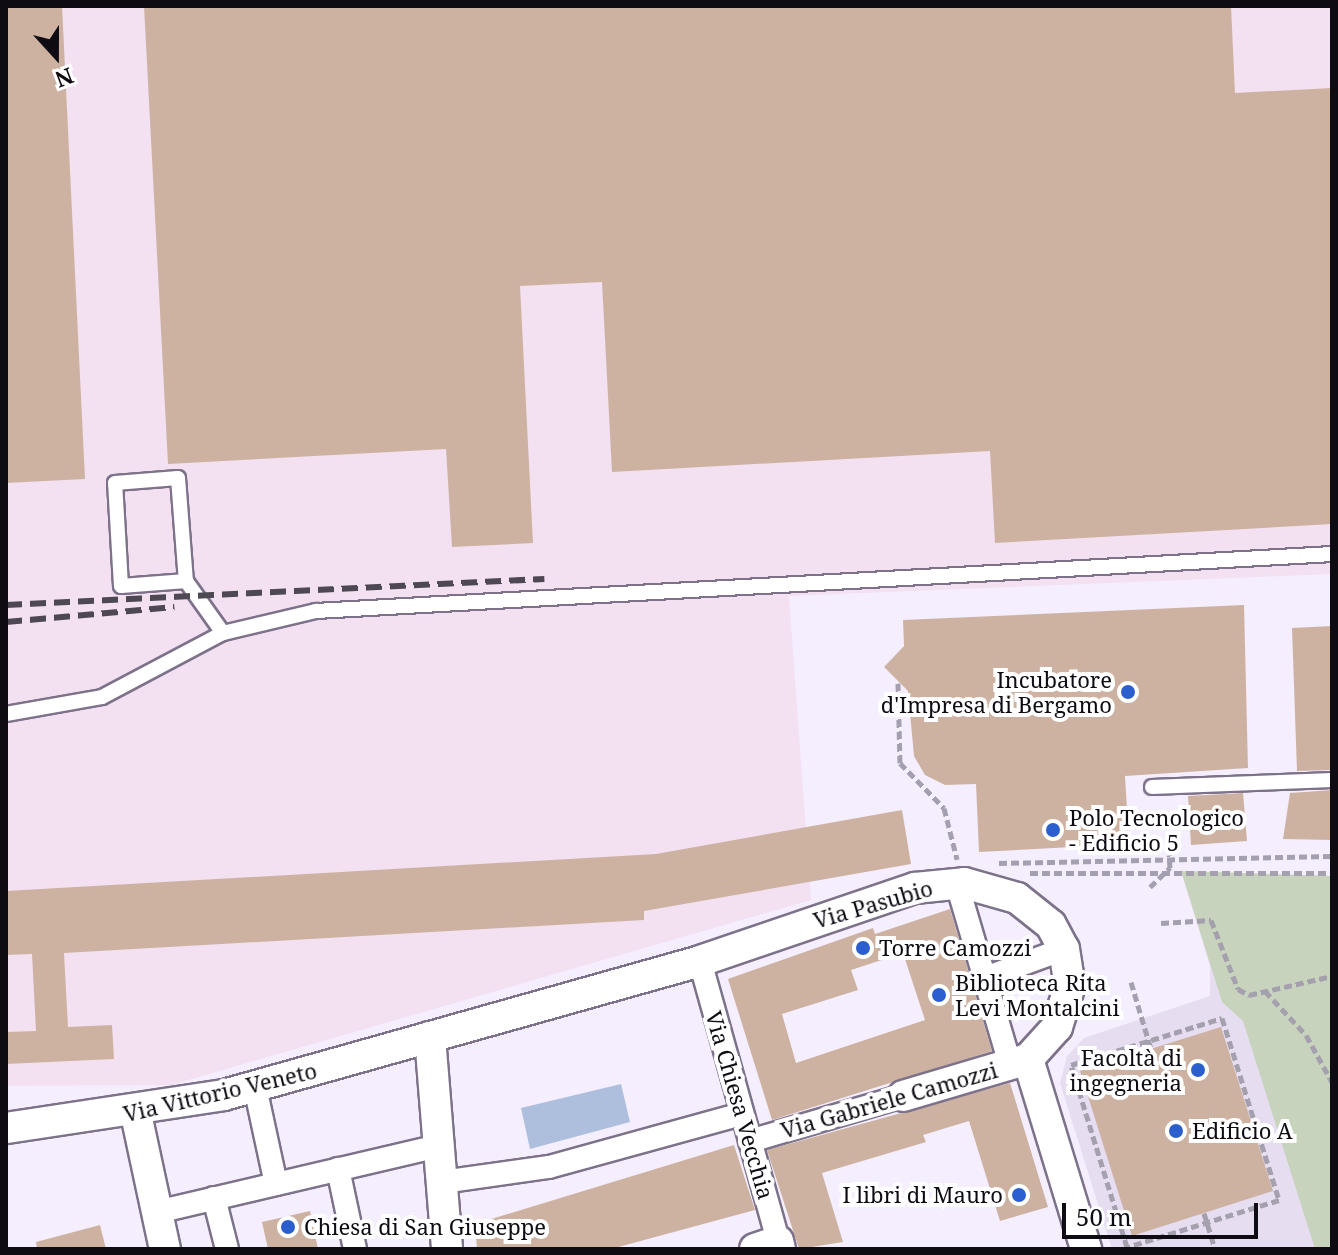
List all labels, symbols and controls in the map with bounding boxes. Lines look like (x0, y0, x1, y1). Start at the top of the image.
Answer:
north arrow (16, 16, 96, 96)
text: N (51, 61, 78, 96)
place label: Incubatore d'Impresa di Bergamo (881, 666, 1112, 718)
marker: Incubatore d'Impresa di Bergamo (1119, 683, 1137, 701)
place label: Polo Tecnologico - Edificio 5 (1069, 804, 1244, 856)
marker: Polo Tecnologico - Edificio 5 (1044, 821, 1062, 839)
street label: Via Pasubio (810, 874, 936, 934)
place label: Torre Camozzi (879, 935, 1031, 961)
marker: Torre Camozzi (854, 939, 872, 957)
place label: Biblioteca Rita Levi Montalcini (955, 969, 1120, 1020)
marker: Biblioteca Rita Levi Montalcini (930, 986, 948, 1004)
street label: Via Chiesa Vecchia (700, 1008, 780, 1202)
place label: Facoltà di ingegneria (1070, 1044, 1182, 1096)
street label: Via Gabriele Camozzi (778, 1056, 1000, 1144)
street label: Via Vittorio Veneto (121, 1057, 319, 1127)
marker: Facoltà di ingegneria (1189, 1061, 1207, 1079)
place label: Edificio A (1192, 1118, 1293, 1144)
marker: Edificio A (1167, 1122, 1185, 1140)
place label: I libri di Mauro (842, 1182, 1003, 1208)
marker: I libri di Mauro (1010, 1186, 1028, 1204)
scale bar (1066, 1187, 1262, 1237)
text: 50 m (1076, 1200, 1132, 1233)
place label: Chiesa di San Giuseppe (304, 1214, 546, 1240)
marker: Chiesa di San Giuseppe (279, 1218, 297, 1236)

